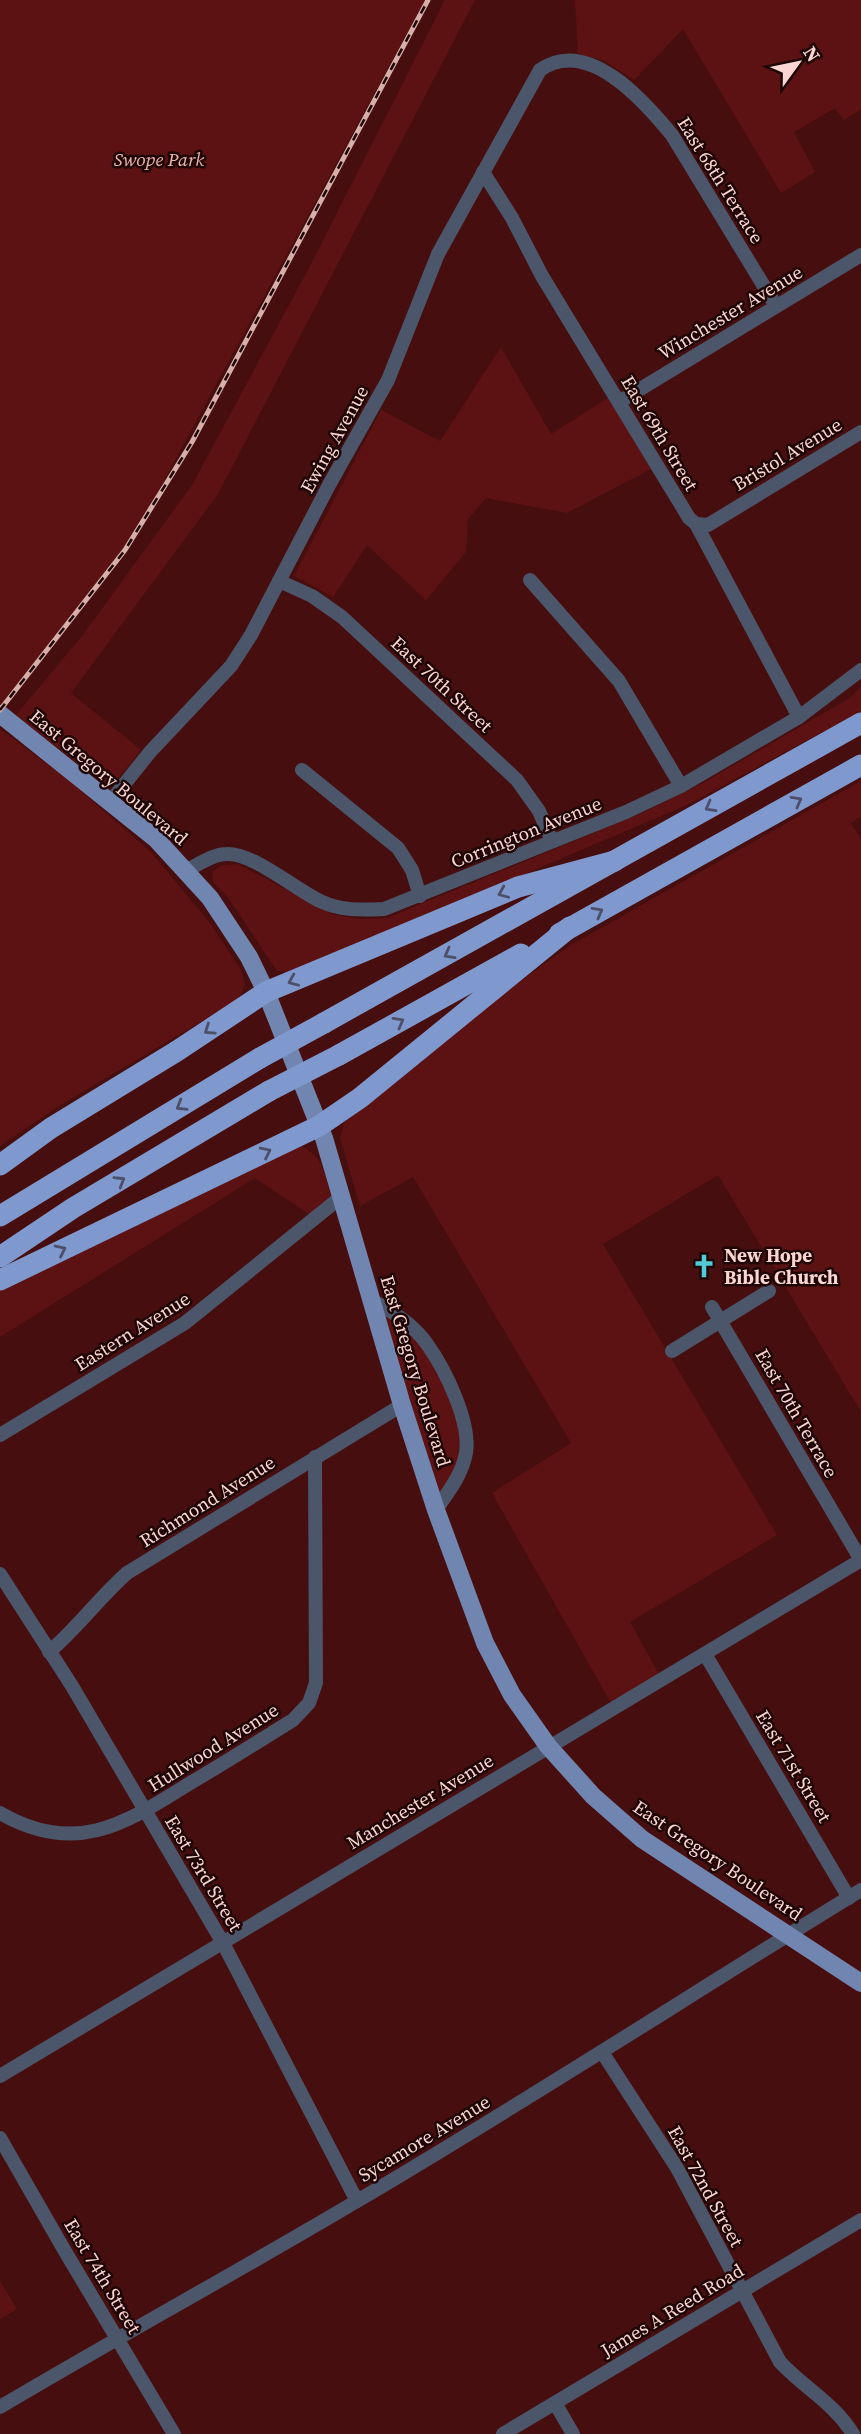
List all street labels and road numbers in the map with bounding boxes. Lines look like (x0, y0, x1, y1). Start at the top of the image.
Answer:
street label: East 68th Terrace (672, 112, 770, 248)
street label: Winchester Avenue (653, 259, 807, 365)
street label: East 69th Street (615, 371, 705, 496)
street label: Ewing Avenue (294, 380, 374, 498)
street label: Bristol Avenue (728, 411, 846, 497)
street label: East 70th Street (386, 630, 499, 738)
street label: East Gregory Boulevard (24, 703, 194, 851)
street label: Corrington Avenue (447, 790, 605, 874)
street label: East Gregory Boulevard (374, 1272, 458, 1470)
street label: Eastern Avenue (69, 1285, 195, 1377)
street label: East 70th Terrace (750, 1344, 844, 1482)
street label: Richmond Avenue (134, 1449, 280, 1553)
street label: Hullwood Avenue (143, 1696, 283, 1798)
street label: East 71st Street (750, 1705, 838, 1828)
street label: Manchester Avenue (342, 1747, 498, 1855)
street label: East Gregory Boulevard (628, 1794, 808, 1927)
street label: East 73rd Street (159, 1810, 249, 1937)
street label: Sycamore Avenue (353, 2088, 495, 2188)
street label: East 72nd Street (662, 2121, 750, 2252)
street label: East 74th Street (58, 2214, 148, 2339)
street label: James A Reed Road (595, 2257, 749, 2364)

